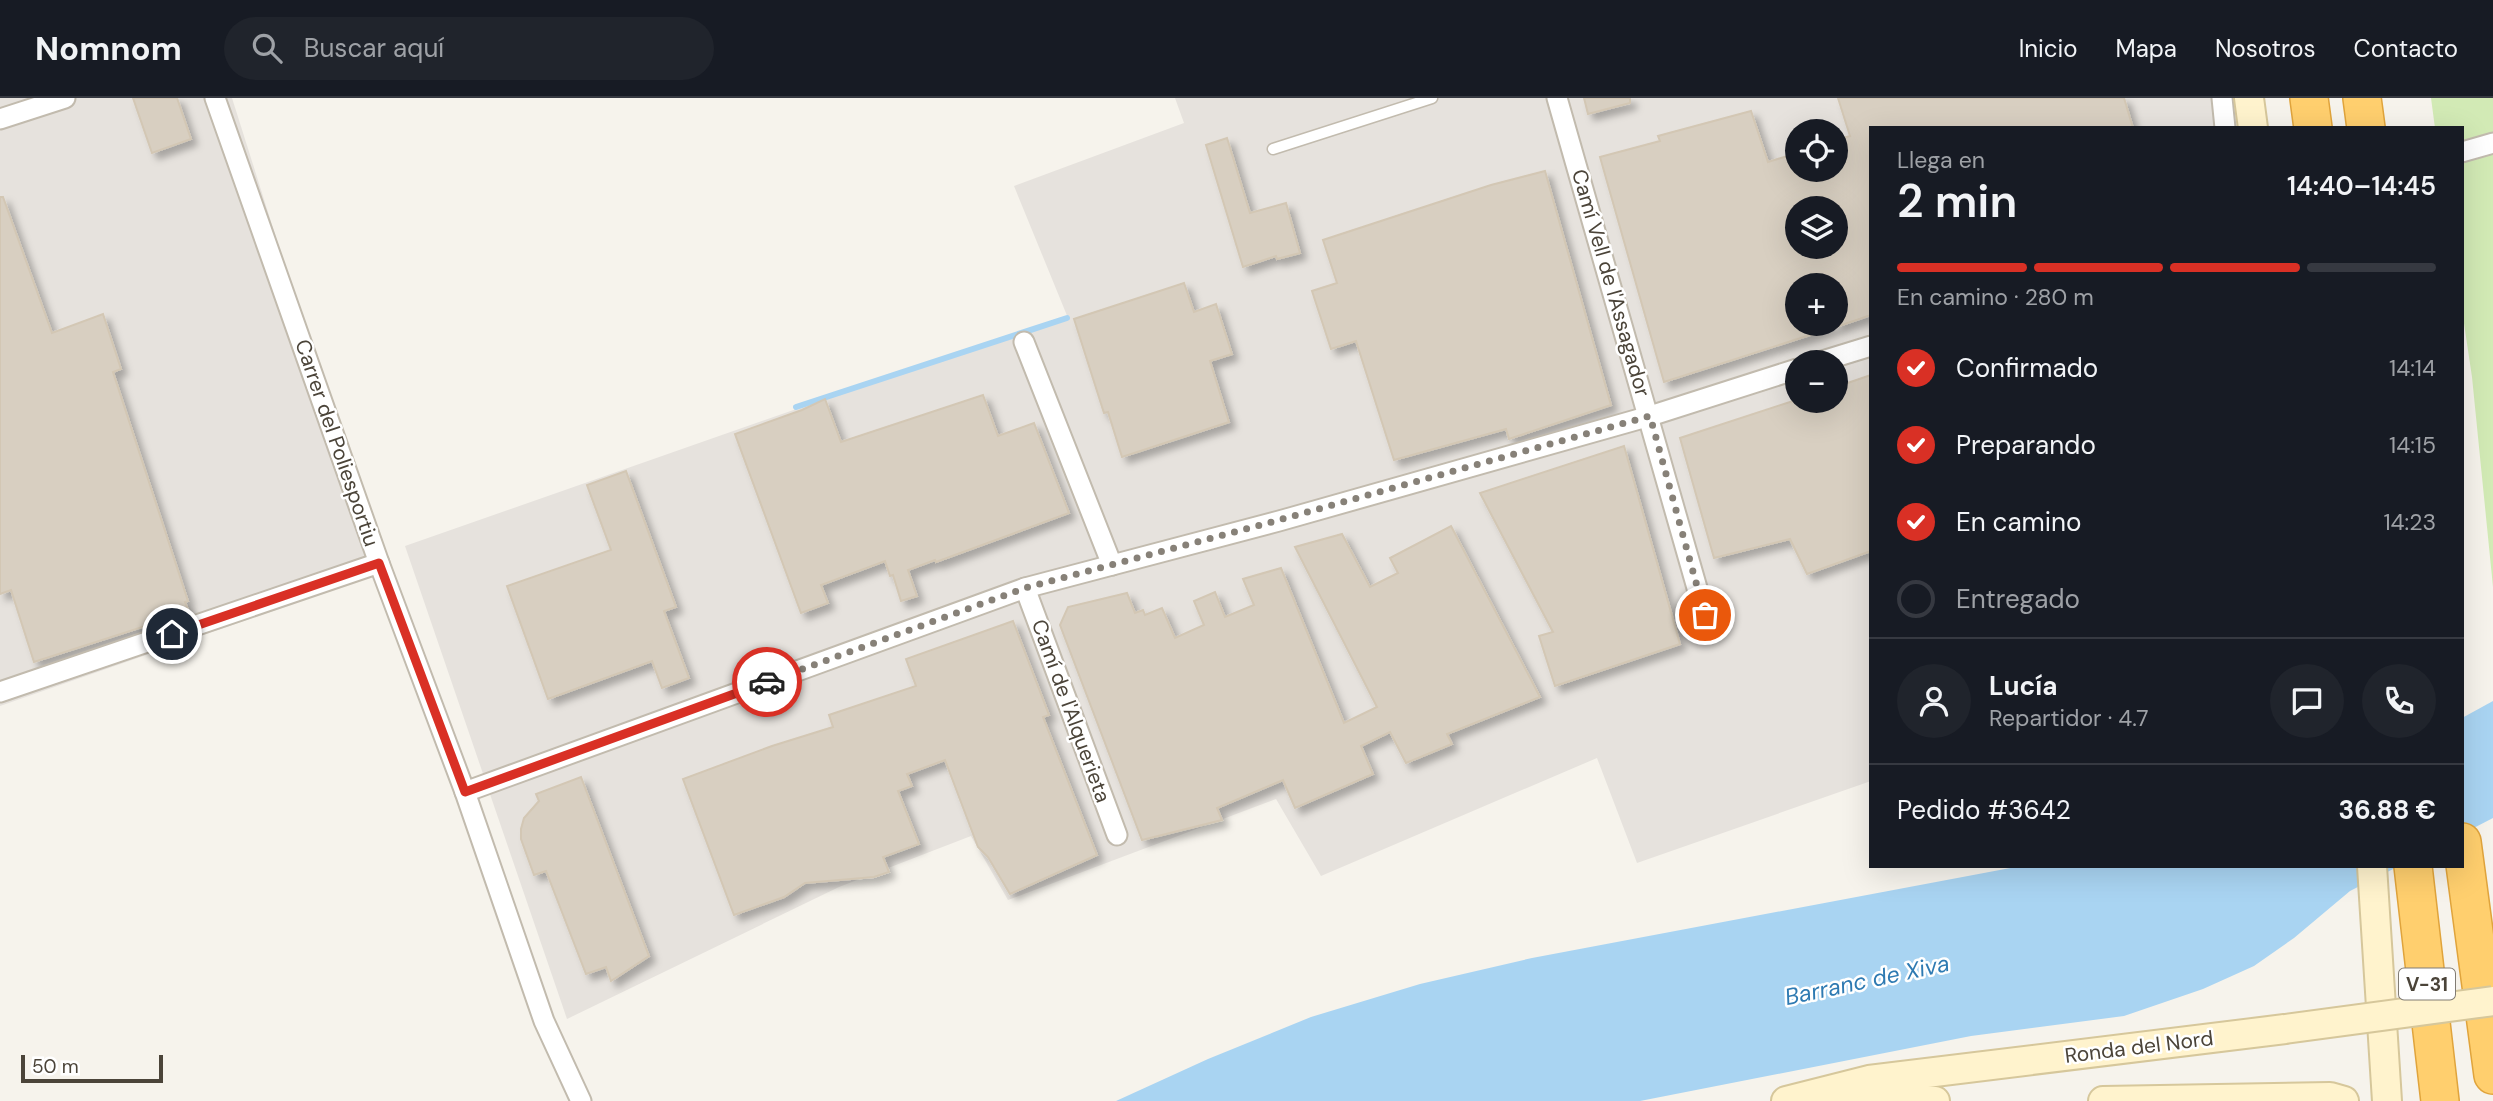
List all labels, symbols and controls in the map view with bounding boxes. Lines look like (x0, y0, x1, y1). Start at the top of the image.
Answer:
search box (224, 17, 714, 80)
text: Nomnom (35, 27, 182, 70)
icon: search (248, 29, 286, 67)
text: Buscar aquí (304, 31, 444, 65)
text: Inicio (2019, 33, 2078, 64)
text: Mapa (2116, 33, 2177, 64)
text: Nosotros (2215, 33, 2316, 64)
text: Contacto (2354, 33, 2458, 64)
map controls (1785, 119, 1848, 413)
button: locate (1785, 119, 1848, 182)
text: Llega en (1897, 145, 1985, 175)
street label: Camí Vell de l'Assagador (1565, 166, 1657, 400)
text: 14:40–14:45 (2287, 169, 2436, 203)
text: 2 min (1897, 171, 2017, 231)
button: layers (1785, 196, 1848, 259)
button: + (1785, 273, 1848, 336)
text: En camino · 280 m (1897, 282, 2094, 312)
street label: Carrer del Poliesportiu (288, 336, 386, 550)
icon: check (1897, 349, 1935, 387)
button: − (1785, 350, 1848, 413)
text: Confirmado (1956, 351, 2098, 385)
text: 14:14 (2389, 353, 2436, 383)
icon: check (1897, 426, 1935, 464)
text: Preparando (1956, 428, 2096, 462)
text: 14:15 (2389, 430, 2436, 460)
icon: check (1897, 503, 1935, 541)
text: En camino (1956, 505, 2081, 539)
text: 14:23 (2383, 507, 2436, 537)
text: Entregado (1956, 582, 2080, 616)
pin (1675, 585, 1735, 645)
icon: bag (1686, 596, 1724, 634)
pin (142, 604, 202, 664)
icon: home (153, 615, 191, 653)
street label: Camí de l'Alquerieta (1025, 616, 1117, 806)
courier (732, 647, 802, 717)
icon: car (748, 663, 786, 701)
button: person (1897, 664, 1971, 738)
button: chat (2270, 664, 2344, 738)
button: phone (2362, 664, 2436, 738)
text: Lucía (1989, 669, 2057, 703)
text: Repartidor · 4.7 (1989, 703, 2148, 733)
text: Pedido #3642 (1897, 793, 2071, 827)
text: 36.88 € (2339, 793, 2436, 827)
water label: Barranc de Xiva (1782, 948, 1952, 1012)
road number: V-31 (2399, 968, 2455, 1000)
street label: Ronda del Nord (2063, 1024, 2215, 1070)
scale bar (21, 1052, 163, 1084)
text: 50 m (32, 1054, 79, 1079)

